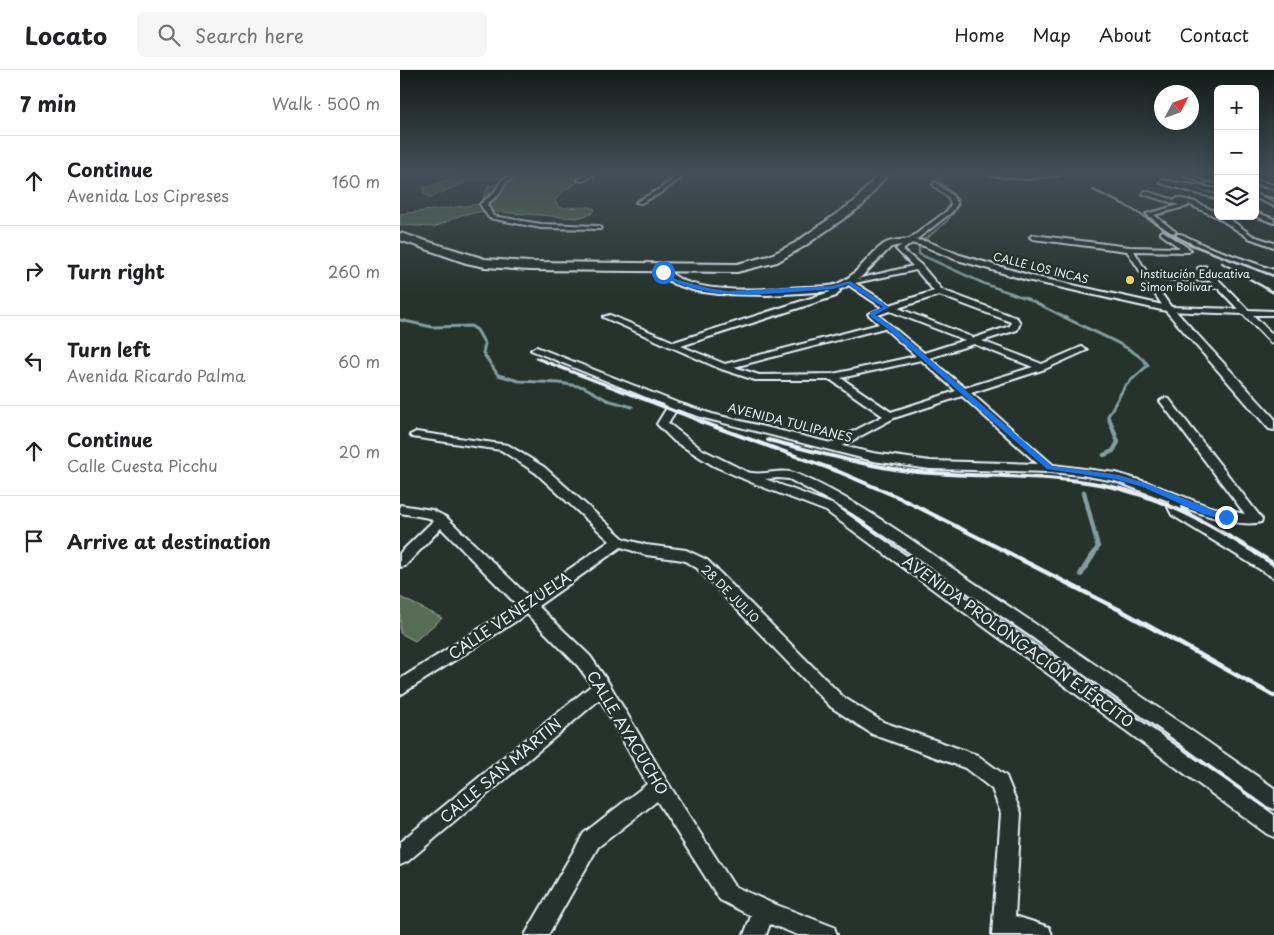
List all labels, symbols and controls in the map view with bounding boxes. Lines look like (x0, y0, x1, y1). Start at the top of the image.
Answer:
search box (137, 12, 487, 57)
text: Locato (25, 17, 107, 53)
icon: search (155, 21, 183, 49)
text: Search here (195, 21, 304, 49)
text: Home (954, 21, 1004, 48)
text: Map (1032, 21, 1071, 48)
text: About (1099, 21, 1151, 48)
text: Contact (1179, 21, 1249, 48)
north arrow (1154, 85, 1199, 130)
map controls (1214, 85, 1259, 220)
button: + (1214, 85, 1259, 130)
text: 7 min (20, 87, 76, 119)
text: Walk · 500 m (272, 91, 380, 115)
button: − (1214, 130, 1259, 175)
text: Continue (67, 155, 153, 183)
icon: ahead (20, 167, 48, 195)
text: 160 m (332, 169, 380, 193)
button: layers (1214, 175, 1259, 220)
text: Avenida Los Cipreses (67, 183, 229, 207)
street label: CALLE LOS INCAS (992, 247, 1091, 288)
icon: right (20, 257, 48, 285)
text: Turn right (67, 257, 165, 285)
text: 260 m (328, 259, 380, 283)
route start (652, 261, 675, 284)
place label: Institución Educativa Simon Bolivar (1140, 265, 1250, 295)
marker: Institución Educativa Simon Bolivar (1124, 274, 1136, 286)
text: Turn left (67, 335, 151, 363)
icon: left (20, 347, 48, 375)
text: 60 m (338, 349, 380, 373)
text: Avenida Ricardo Palma (67, 363, 245, 387)
street label: AVENIDA TULIPANES (726, 398, 854, 446)
text: Continue (67, 425, 153, 453)
icon: ahead (20, 437, 48, 465)
text: 20 m (339, 439, 380, 463)
text: Calle Cuesta Picchu (67, 453, 217, 477)
route end (1215, 506, 1238, 529)
icon: arrive (20, 527, 48, 555)
text: Arrive at destination (67, 527, 271, 555)
street label: AVENIDA PROLONGACIÓN EJÉRCITO (899, 549, 1139, 733)
street label: 28 DE JULIO (697, 560, 764, 627)
street label: CALLE VENEZUELA (443, 565, 575, 664)
street label: CALLE AYACUCHO (582, 666, 675, 799)
street label: CALLE SAN MARTIN (434, 712, 566, 828)

